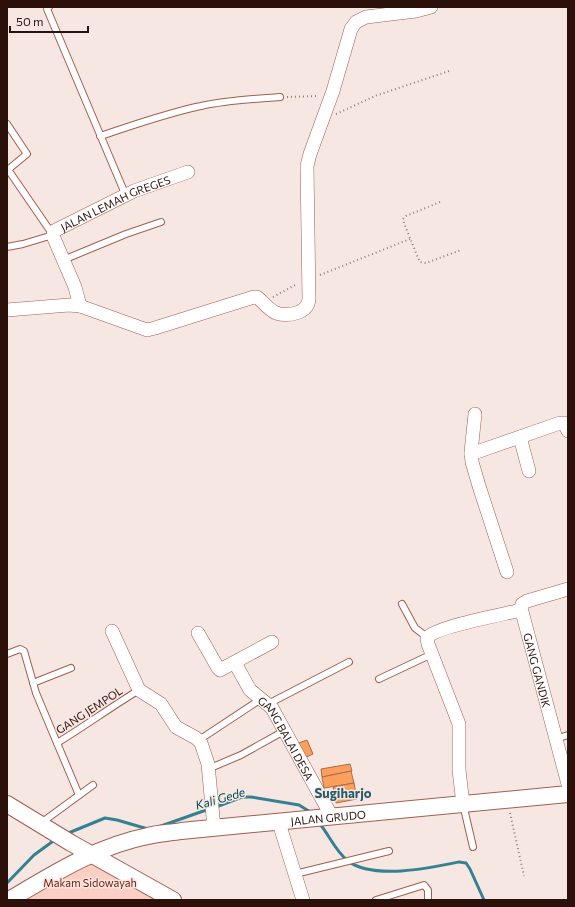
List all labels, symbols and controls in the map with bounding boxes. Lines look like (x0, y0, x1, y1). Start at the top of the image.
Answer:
scale bar (10, 8, 88, 34)
text: 50 m (16, 14, 44, 28)
street label: JALAN LEMAH GREGES (58, 172, 172, 234)
street label: GANG GANDIK (521, 631, 554, 709)
street label: GANG JEMPOL (53, 684, 125, 737)
street label: GANG BALAI DESA (256, 693, 317, 782)
water label: Kali Gede (193, 784, 247, 812)
district label: Sugiharjo (314, 785, 372, 801)
street label: JALAN GRUDO (290, 807, 366, 828)
park label: Makam Sidowayah (43, 876, 137, 889)

